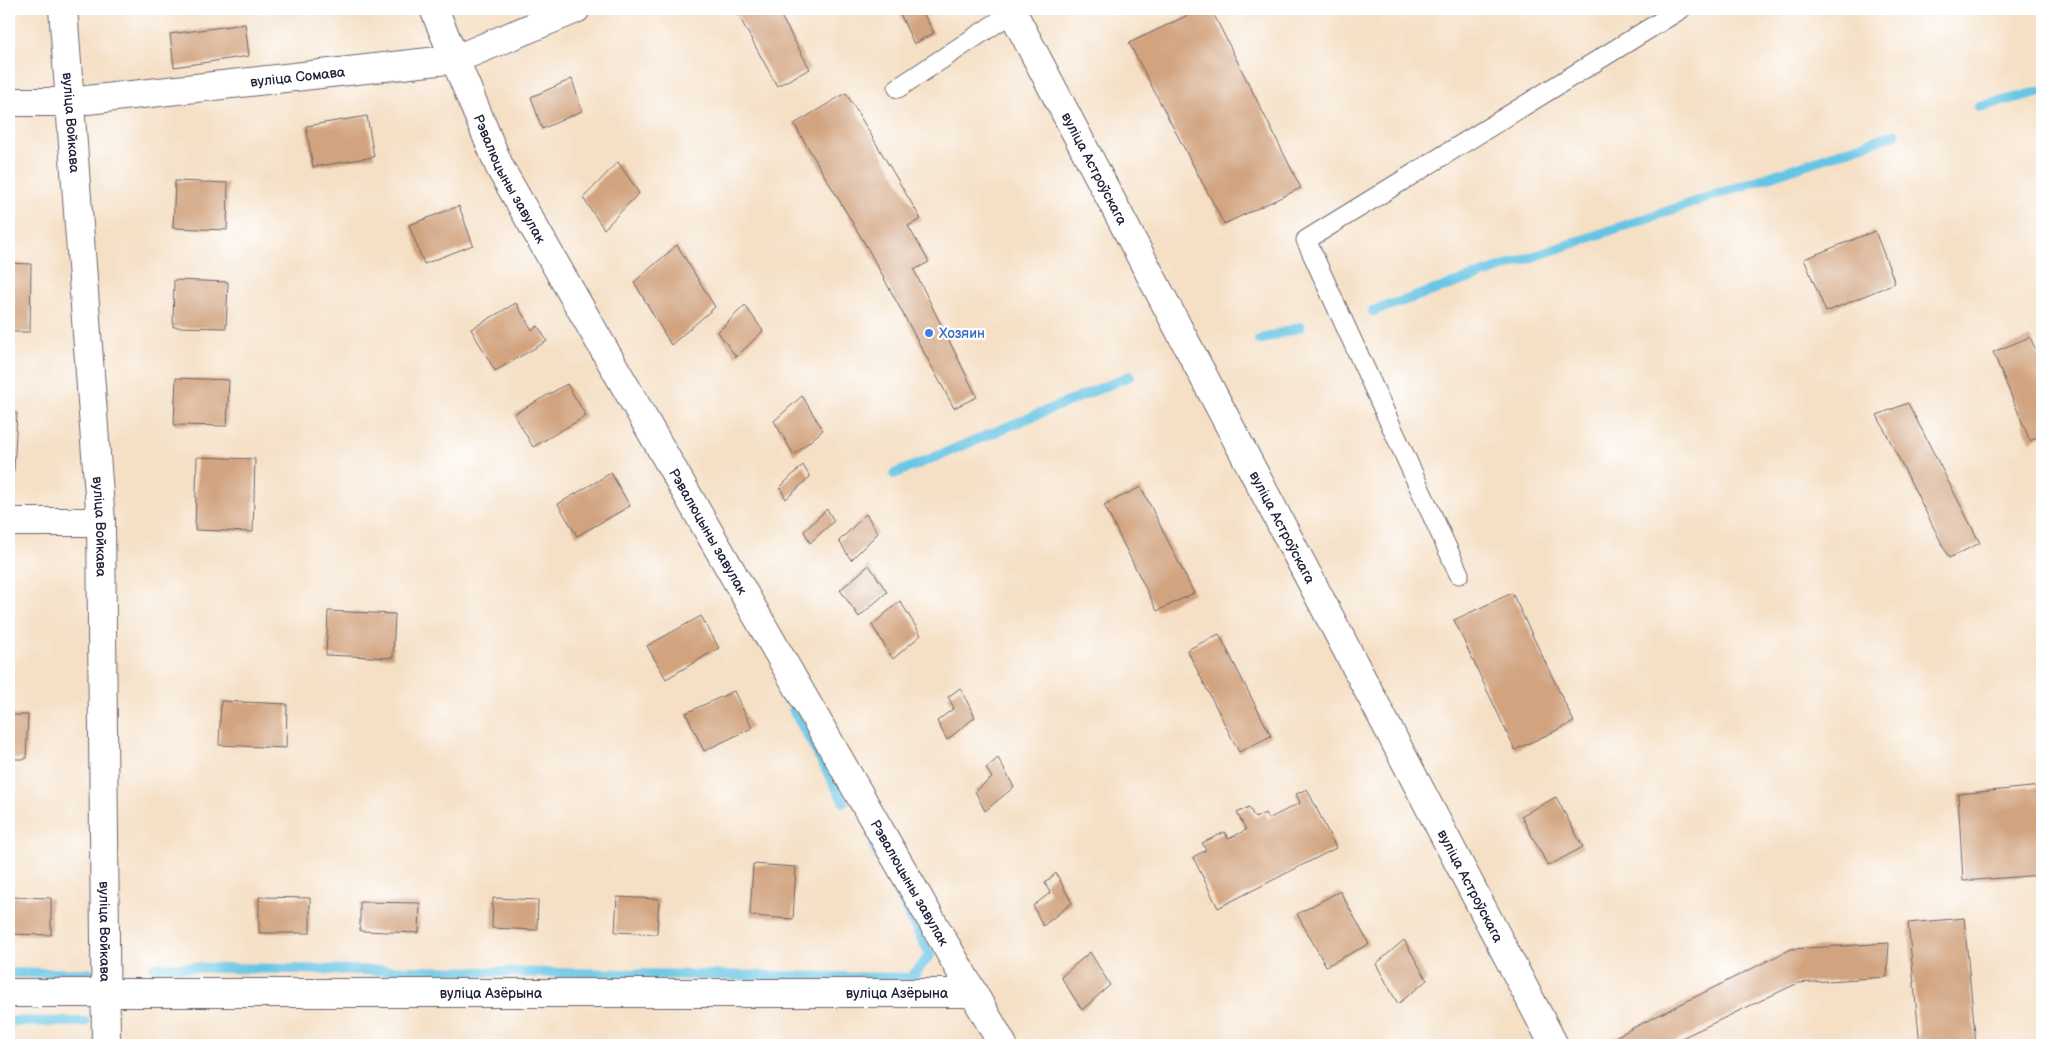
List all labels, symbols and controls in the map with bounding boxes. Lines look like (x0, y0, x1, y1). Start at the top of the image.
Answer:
street label: вуліца Сомава (249, 63, 347, 91)
street label: вуліца Войкава (59, 72, 83, 174)
street label: вуліца Астроўскага (1058, 109, 1131, 229)
street label: Рэвалюцыны завулак (470, 112, 550, 247)
place label: Хозяин (939, 325, 985, 342)
marker: Хозяин (923, 327, 935, 339)
street label: Рэвалюцыны завулак (665, 465, 751, 598)
street label: вуліца Астроўскага (1246, 468, 1319, 587)
street label: вуліца Войкава (89, 476, 110, 578)
street label: Рэвалюцыны завулак (867, 817, 953, 949)
street label: вуліца Астроўскага (1434, 827, 1507, 946)
street label: вуліца Войкава (95, 881, 113, 983)
street label: вуліца Азёрына (440, 985, 543, 1002)
street label: вуліца Азёрына (846, 985, 949, 1002)

